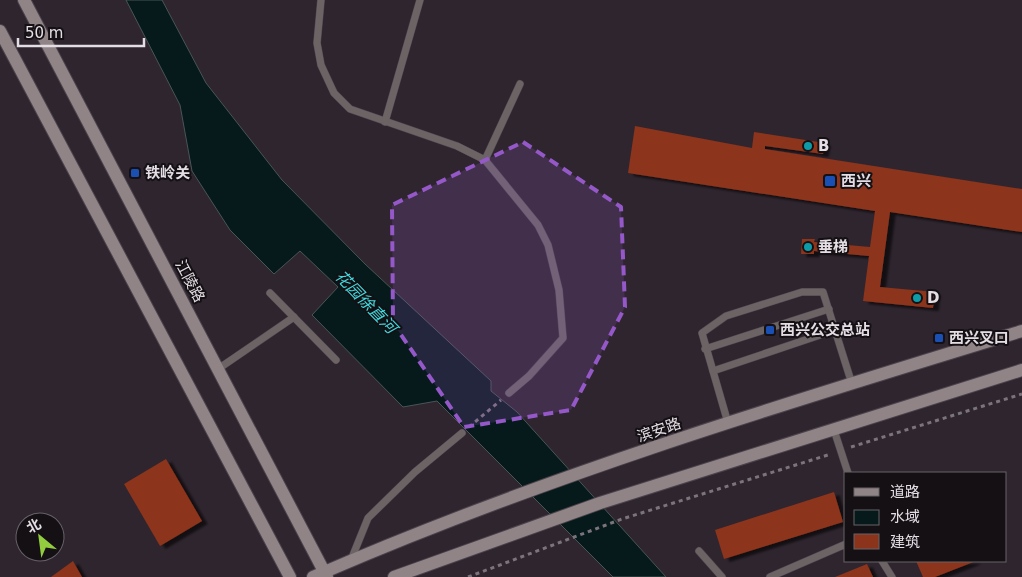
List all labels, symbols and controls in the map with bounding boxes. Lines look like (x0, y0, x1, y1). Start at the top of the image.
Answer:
scale bar (18, 15, 144, 47)
text: 50 m (25, 24, 63, 42)
place label: B (818, 137, 829, 155)
marker: B (802, 140, 814, 152)
place label: 铁岭关 (145, 164, 190, 182)
marker: 铁岭关 (129, 167, 141, 179)
place label: 西兴 (841, 172, 871, 190)
marker: 西兴 (823, 174, 837, 188)
place label: 垂梯 (818, 238, 848, 256)
marker: 垂梯 (802, 241, 814, 253)
street label: 江陵路 (171, 257, 209, 305)
water label: 花园徐直河 (331, 267, 403, 340)
place label: D (927, 289, 939, 307)
marker: D (911, 292, 923, 304)
place label: 西兴公交总站 (780, 321, 870, 339)
marker: 西兴公交总站 (764, 324, 776, 336)
place label: 西兴叉口 (949, 329, 1009, 347)
marker: 西兴叉口 (933, 332, 945, 344)
street label: 滨安路 (635, 414, 683, 446)
legend (844, 472, 1007, 562)
text: 道路 (890, 483, 920, 501)
text: 水域 (890, 508, 920, 526)
north arrow (15, 512, 65, 562)
text: 北 (24, 515, 44, 536)
text: 建筑 (890, 533, 920, 551)

